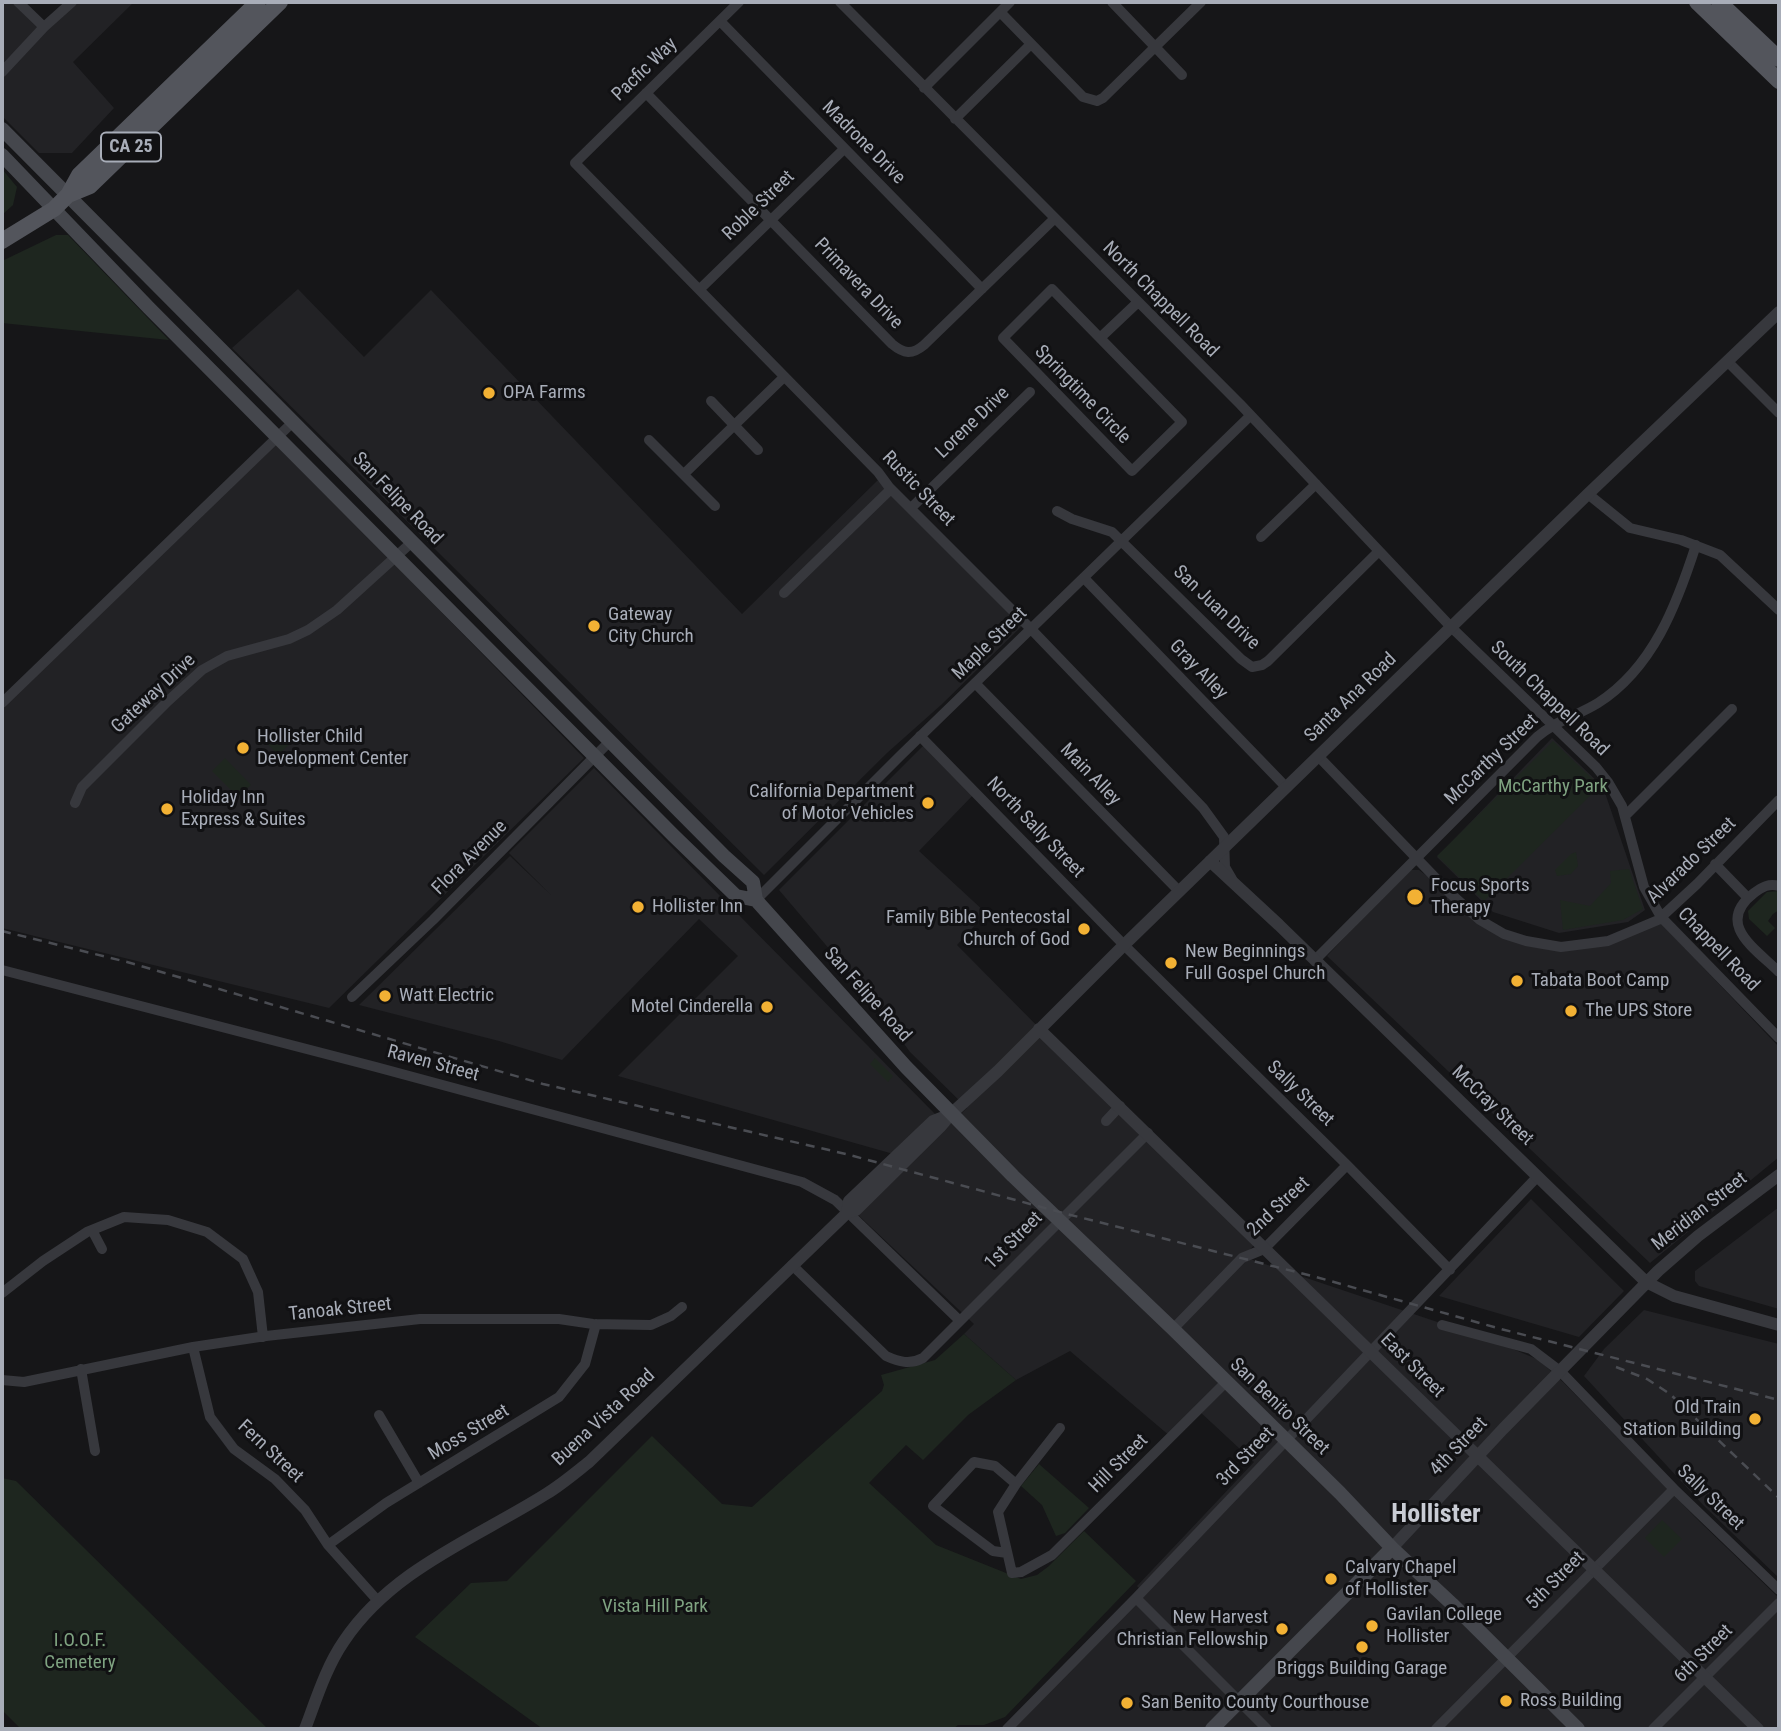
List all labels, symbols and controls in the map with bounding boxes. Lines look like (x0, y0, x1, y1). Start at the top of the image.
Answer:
street label: Pacfic Way (608, 33, 682, 107)
street label: Madrone Drive (817, 97, 909, 189)
road number: CA 25 (101, 132, 161, 162)
street label: Roble Street (718, 166, 800, 246)
street label: Primavera Drive (809, 234, 907, 334)
street label: North Chappell Road (1097, 237, 1223, 363)
street label: Springtime Circle (1029, 341, 1135, 449)
place label: OPA Farms (503, 382, 586, 404)
street label: Lorene Drive (931, 382, 1015, 464)
marker: OPA Farms (481, 385, 497, 401)
street label: Rustic Street (877, 447, 959, 531)
street label: San Felipe Road (347, 448, 447, 550)
street label: San Juan Drive (1168, 561, 1264, 655)
street label: Maple Street (948, 603, 1032, 685)
place label: Gateway City Church (608, 604, 694, 648)
marker: Gateway City Church (586, 618, 602, 634)
street label: Gray Alley (1164, 635, 1232, 705)
street label: South Chappell Road (1485, 637, 1613, 761)
street label: Santa Ana Road (1300, 648, 1402, 748)
street label: Gateway Drive (107, 649, 201, 739)
street label: McCarthy Street (1441, 710, 1543, 810)
place label: Hollister Child Development Center (257, 726, 408, 770)
street label: Main Alley (1055, 739, 1125, 811)
marker: Hollister Child Development Center (235, 740, 251, 756)
street label: North Sally Street (981, 773, 1089, 883)
park label: McCarthy Park (1498, 776, 1608, 798)
place label: California Department of Motor Vehicles (749, 781, 914, 825)
place label: Holiday Inn Express & Suites (181, 787, 306, 831)
marker: California Department of Motor Vehicles (920, 795, 936, 811)
marker: Holiday Inn Express & Suites (159, 801, 175, 817)
street label: Alvarado Street (1643, 813, 1741, 909)
street label: Flora Avenue (428, 816, 512, 900)
place label: Focus Sports Therapy (1431, 875, 1530, 919)
marker: Focus Sports Therapy (1405, 887, 1425, 907)
place label: Hollister Inn (652, 896, 743, 918)
marker: Hollister Inn (630, 899, 646, 915)
street label: Chappell Road (1672, 903, 1764, 997)
place label: Family Bible Pentecostal Church of God (886, 907, 1070, 951)
marker: Family Bible Pentecostal Church of God (1076, 921, 1092, 937)
place label: New Beginnings Full Gospel Church (1185, 941, 1325, 985)
street label: San Felipe Road (818, 943, 916, 1047)
marker: New Beginnings Full Gospel Church (1163, 955, 1179, 971)
place label: Tabata Boot Camp (1531, 970, 1669, 992)
marker: Tabata Boot Camp (1509, 973, 1525, 989)
place label: Watt Electric (399, 985, 494, 1007)
marker: Watt Electric (377, 988, 393, 1004)
place label: Motel Cinderella (631, 996, 753, 1018)
marker: Motel Cinderella (759, 999, 775, 1015)
place label: The UPS Store (1585, 1000, 1692, 1022)
marker: The UPS Store (1563, 1003, 1579, 1019)
street label: Raven Street (385, 1041, 481, 1087)
street label: Sally Street (1262, 1056, 1338, 1132)
street label: McCray Street (1446, 1061, 1538, 1151)
street label: Meridian Street (1648, 1168, 1752, 1256)
street label: 2nd Street (1243, 1172, 1315, 1242)
street label: 1st Street (980, 1207, 1048, 1275)
street label: Tanoak Street (287, 1293, 393, 1327)
street label: East Street (1375, 1329, 1449, 1403)
street label: San Benito Street (1225, 1354, 1333, 1460)
street label: Buena Vista Road (548, 1365, 660, 1471)
place label: Old Train Station Building (1623, 1397, 1741, 1441)
street label: Moss Street (425, 1400, 513, 1466)
marker: Old Train Station Building (1747, 1411, 1763, 1427)
street label: 4th Street (1425, 1413, 1493, 1481)
street label: Fern Street (232, 1416, 308, 1488)
street label: 3rd Street (1212, 1423, 1280, 1491)
street label: Hill Street (1085, 1430, 1153, 1498)
street label: Sally Street (1672, 1460, 1748, 1536)
district label: Hollister (1391, 1499, 1481, 1531)
street label: 5th Street (1522, 1547, 1590, 1615)
place label: Calvary Chapel of Hollister (1345, 1557, 1456, 1601)
marker: Calvary Chapel of Hollister (1323, 1571, 1339, 1587)
park label: Vista Hill Park (602, 1596, 708, 1618)
place label: Gavilan College Hollister (1386, 1604, 1502, 1648)
place label: New Harvest Christian Fellowship (1117, 1607, 1268, 1651)
marker: Gavilan College Hollister (1364, 1618, 1380, 1634)
street label: 6th Street (1670, 1620, 1738, 1688)
marker: New Harvest Christian Fellowship (1274, 1621, 1290, 1637)
park label: I.O.O.F. Cemetery (44, 1630, 116, 1674)
marker: Briggs Building Garage (1354, 1639, 1370, 1655)
place label: Briggs Building Garage (1277, 1658, 1447, 1680)
place label: Ross Building (1520, 1690, 1622, 1712)
place label: San Benito County Courthouse (1141, 1692, 1369, 1714)
marker: Ross Building (1498, 1693, 1514, 1709)
marker: San Benito County Courthouse (1119, 1695, 1135, 1711)

